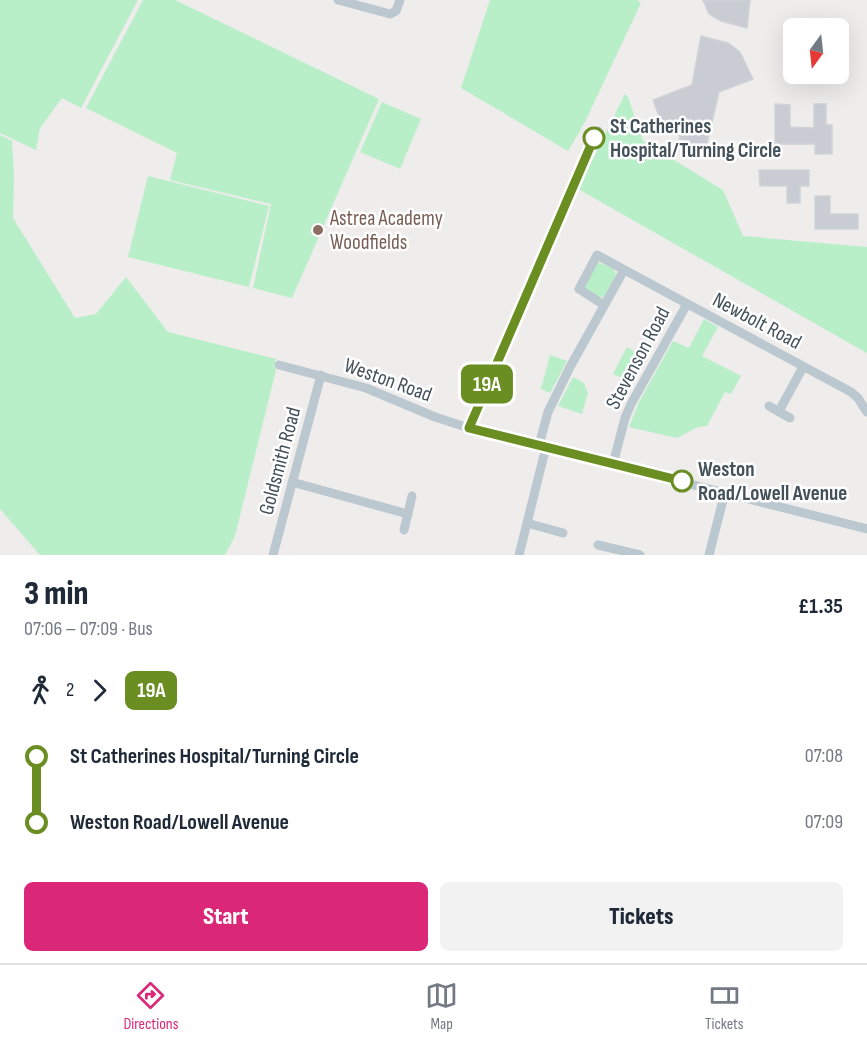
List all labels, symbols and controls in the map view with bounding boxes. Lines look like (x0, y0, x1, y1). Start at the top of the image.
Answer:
north arrow (783, 18, 849, 84)
map controls (783, 18, 849, 84)
place label: St Catherines Hospital/Turning Circle (610, 114, 781, 163)
marker: St Catherines Hospital/Turning Circle (583, 127, 605, 149)
place label: Astrea Academy Woodfields (329, 206, 443, 255)
marker: Astrea Academy Woodfields (311, 223, 325, 237)
street label: Newbolt Road (708, 287, 806, 355)
street label: Stevenson Road (601, 302, 675, 414)
street label: Weston Road (341, 353, 435, 407)
line badge: 19A (452, 364, 522, 404)
text: 19A (473, 372, 501, 397)
street label: Goldsmith Road (254, 404, 306, 518)
place label: Weston Road/Lowell Avenue (698, 457, 847, 506)
marker: Weston Road/Lowell Avenue (671, 470, 693, 492)
text: 3 min (24, 574, 88, 614)
text: £1.35 (798, 593, 843, 620)
text: 07:06 – 07:09 · Bus (24, 617, 153, 641)
icon: walk (24, 674, 57, 707)
icon: forward (83, 674, 116, 707)
text: 2 (66, 678, 74, 702)
text: 19A (137, 678, 165, 703)
text: St Catherines Hospital/Turning Circle (70, 743, 359, 770)
text: 07:08 (805, 744, 843, 768)
text: Weston Road/Lowell Avenue (70, 809, 289, 836)
text: 07:09 (805, 810, 843, 834)
button: Start (24, 882, 428, 951)
button: Tickets (440, 882, 843, 951)
tab: Directions (123, 979, 178, 1034)
tab: Map (425, 979, 458, 1034)
tab: Tickets (705, 979, 744, 1034)

